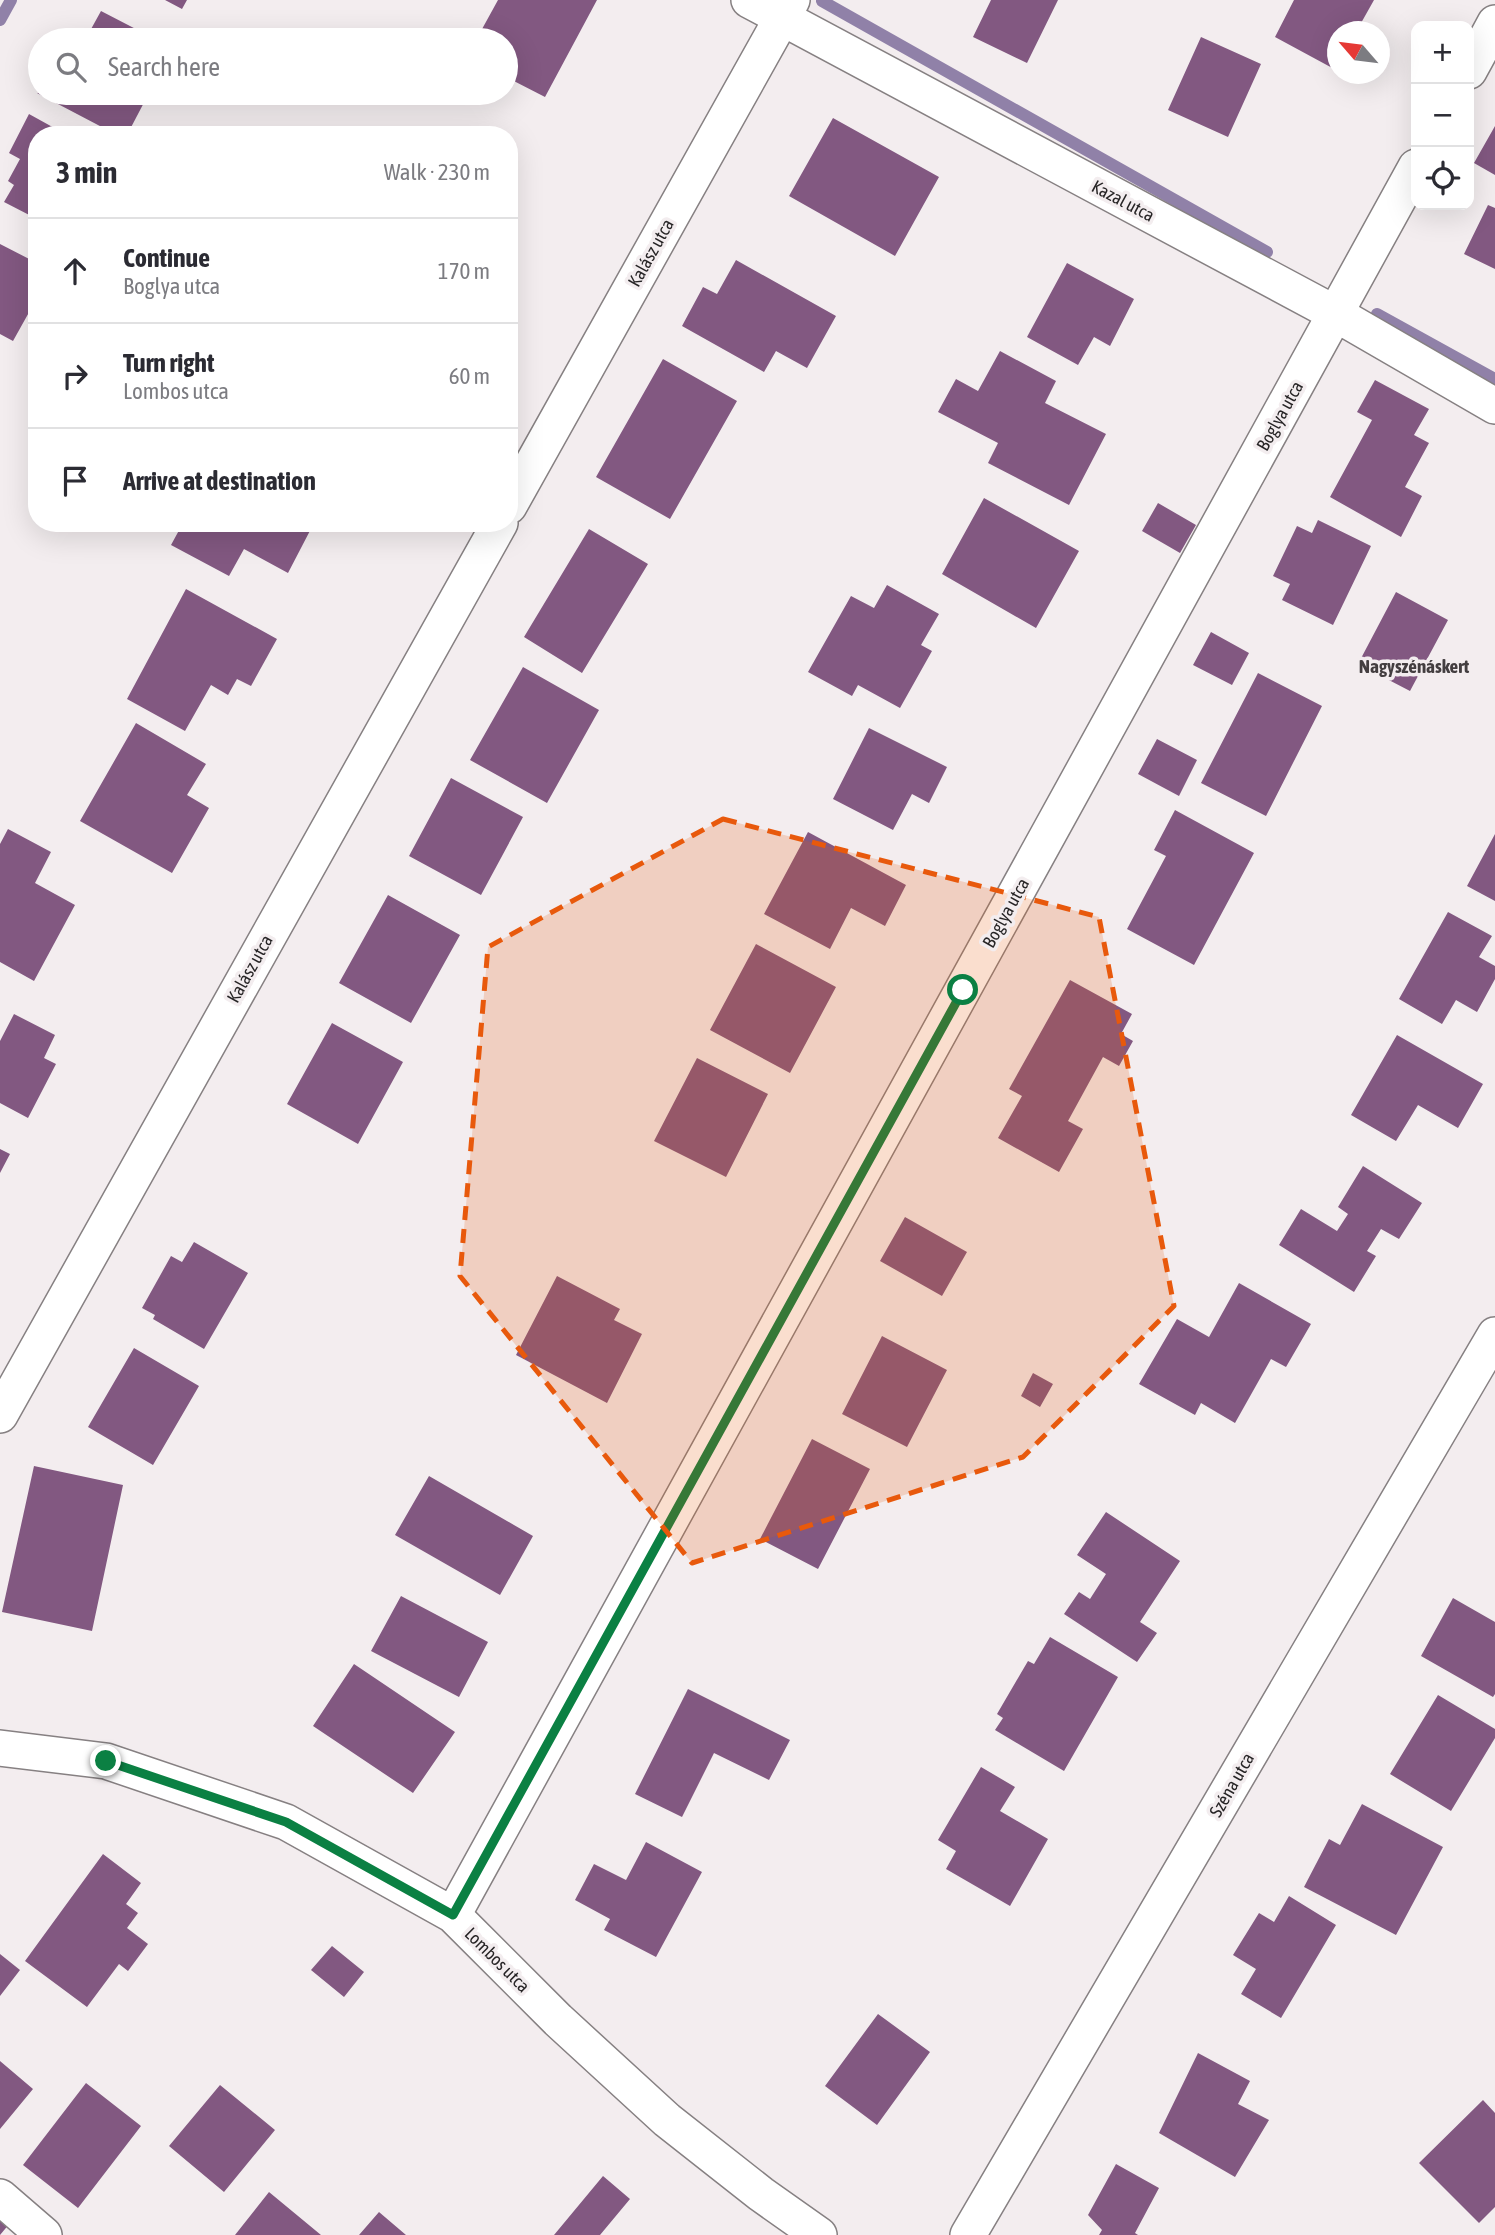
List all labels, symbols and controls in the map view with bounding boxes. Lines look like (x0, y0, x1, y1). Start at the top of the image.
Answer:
north arrow (1327, 21, 1390, 84)
map controls (1411, 21, 1474, 210)
button: + (1411, 21, 1474, 84)
search box (28, 28, 518, 105)
icon: search (52, 48, 90, 86)
text: Search here (108, 52, 220, 82)
button: − (1411, 84, 1474, 147)
button: locate (1411, 147, 1474, 210)
text: 3 min (56, 155, 117, 189)
text: Walk · 230 m (384, 159, 490, 185)
street label: Kazal utca (1088, 175, 1158, 226)
street label: Kalász utca (623, 215, 678, 290)
text: Continue (123, 243, 210, 273)
icon: ahead (56, 252, 94, 290)
text: 170 m (438, 258, 490, 284)
text: Boglya utca (123, 273, 220, 299)
text: Turn right (123, 348, 214, 378)
icon: right (56, 357, 94, 395)
text: 60 m (449, 363, 490, 389)
street label: Boglya utca (1252, 377, 1307, 454)
text: Lombos utca (123, 378, 229, 404)
icon: arrive (56, 462, 94, 500)
text: Arrive at destination (123, 466, 316, 496)
district label: Nagyszénáskert (1359, 655, 1470, 677)
street label: Boglya utca (978, 874, 1033, 951)
street label: Kalász utca (222, 931, 277, 1006)
route start (947, 974, 978, 1005)
route end (90, 1745, 121, 1776)
street label: Széna utca (1205, 1749, 1258, 1820)
street label: Lombos utca (461, 1923, 534, 1996)

